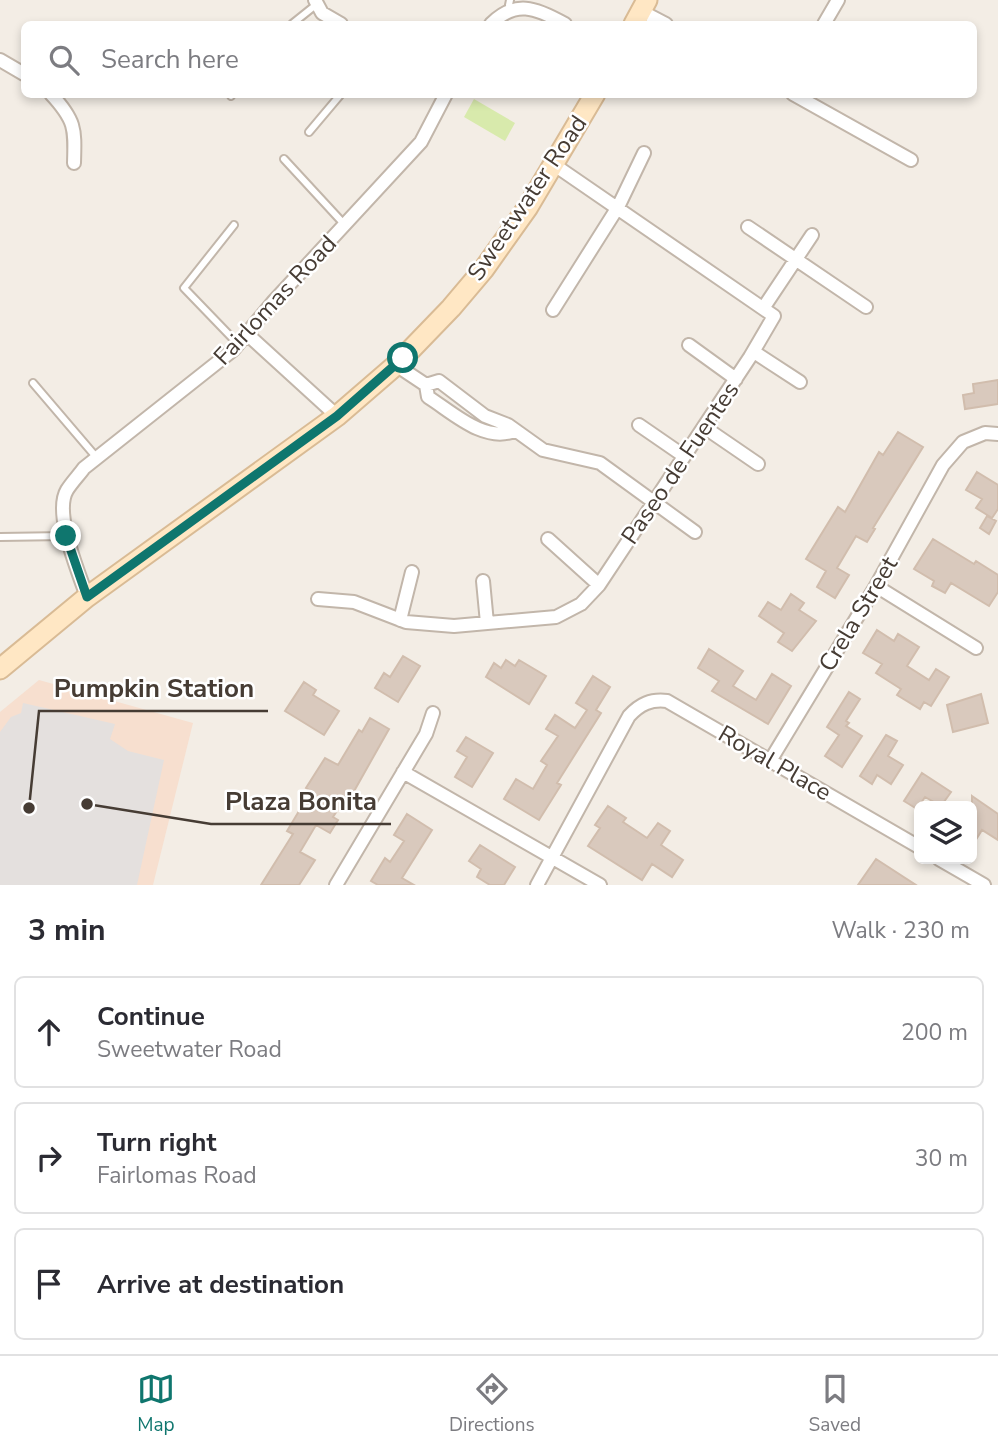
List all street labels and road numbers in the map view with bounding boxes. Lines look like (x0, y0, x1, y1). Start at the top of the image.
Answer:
street label: Sweetwater Road (460, 109, 594, 287)
street label: Fairlomas Road (206, 228, 344, 372)
street label: Paseo de Fuentes (614, 376, 746, 550)
street label: Crela Street (811, 550, 905, 677)
street label: Royal Place (713, 718, 837, 808)

